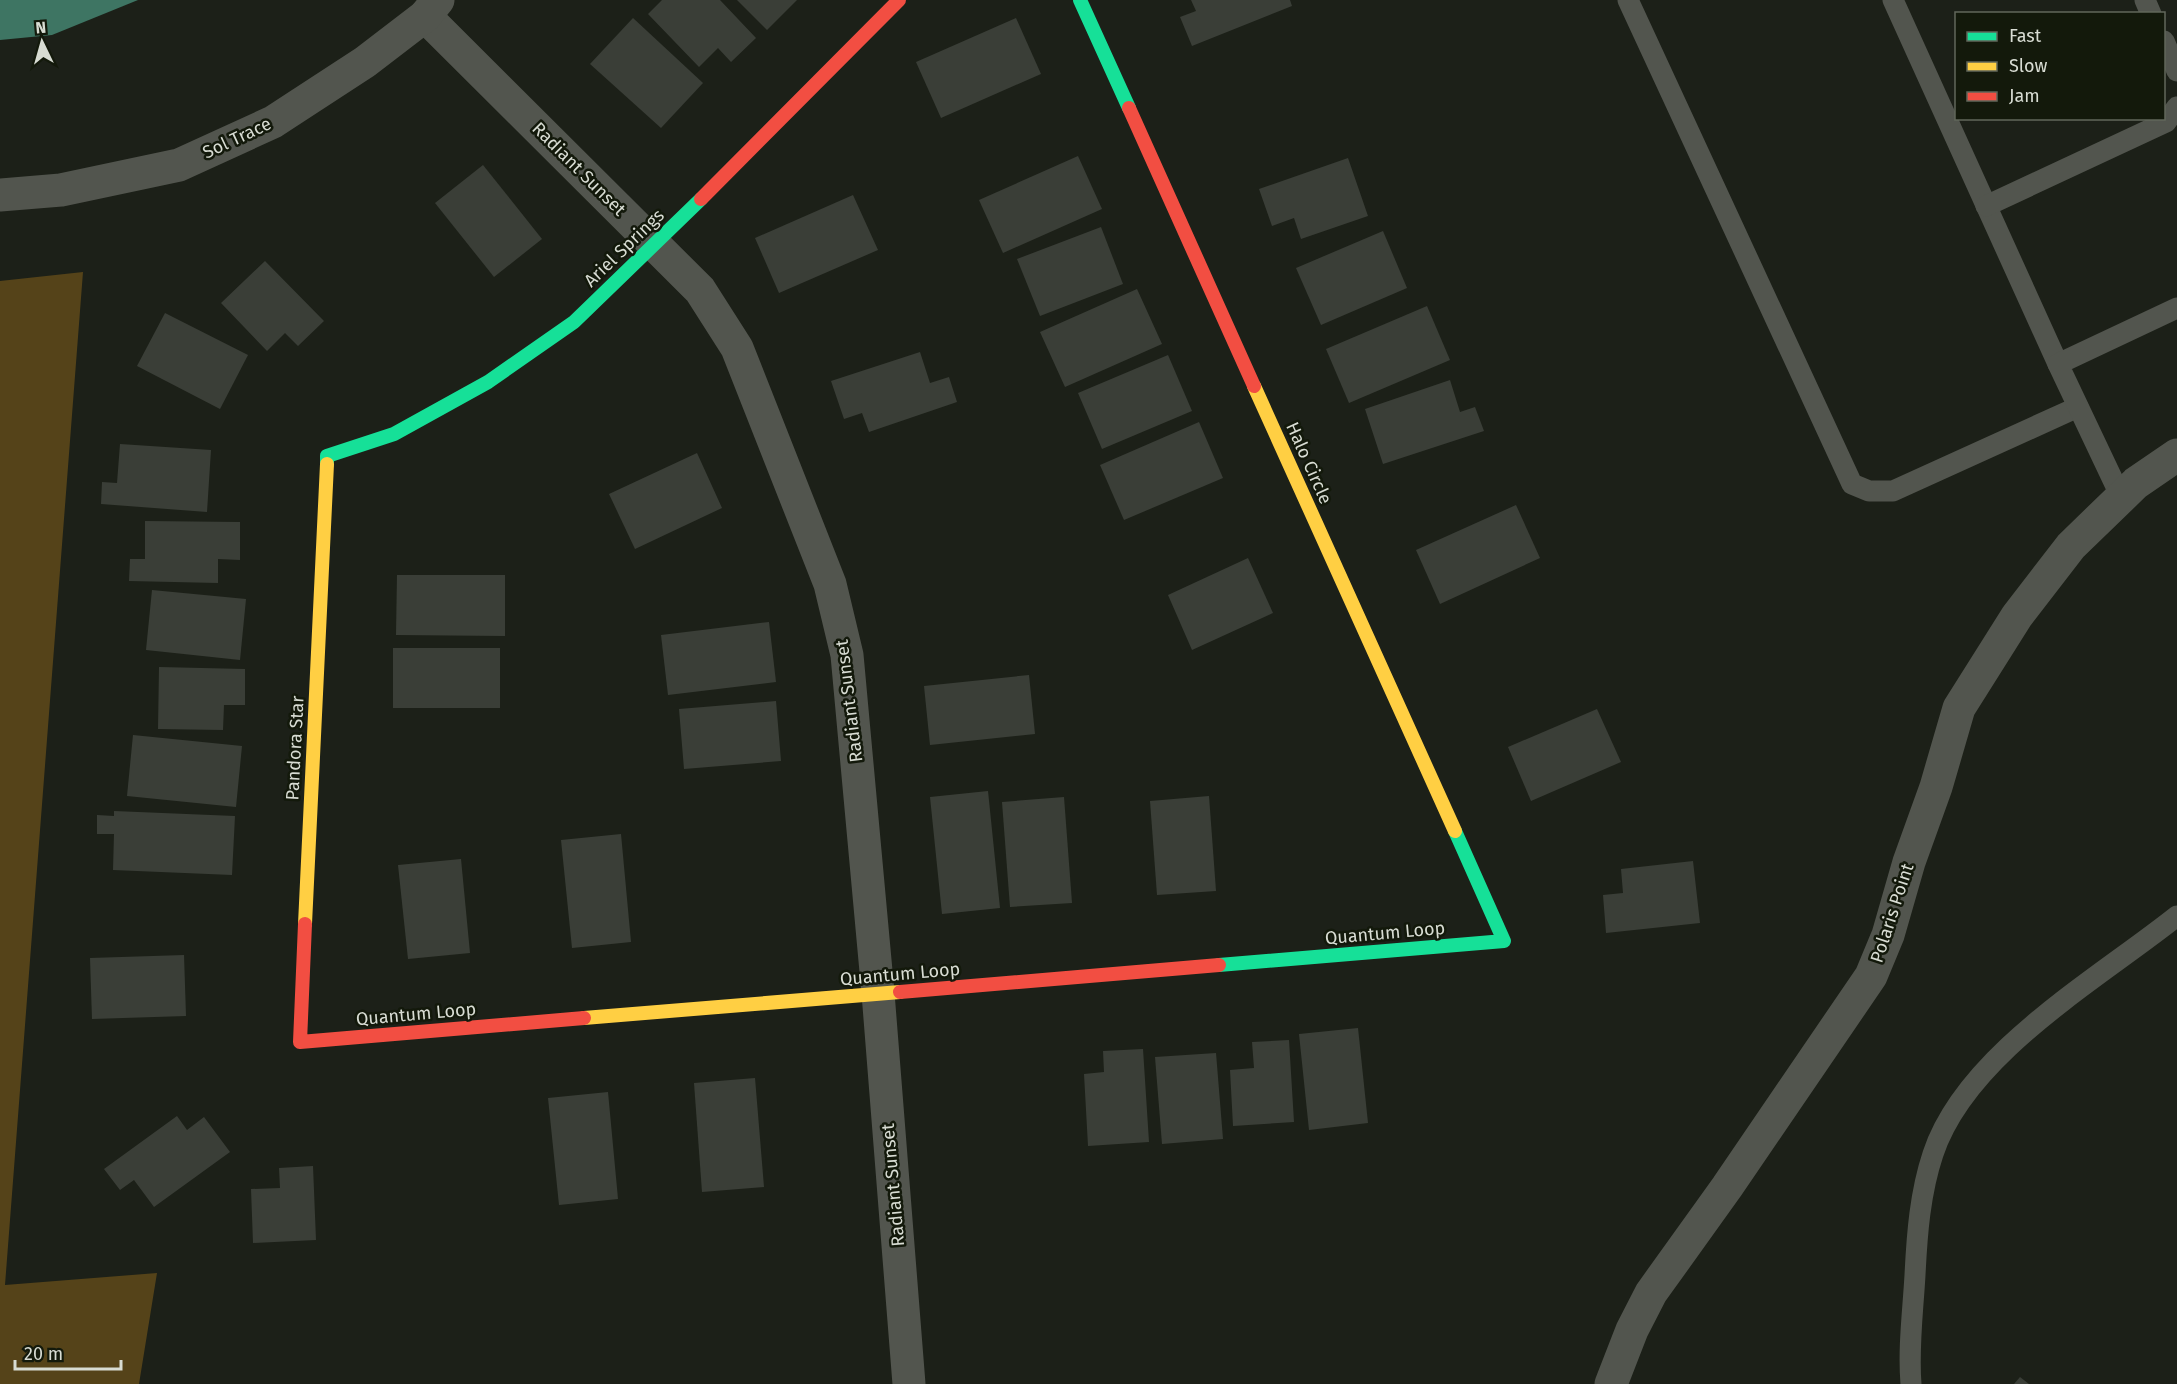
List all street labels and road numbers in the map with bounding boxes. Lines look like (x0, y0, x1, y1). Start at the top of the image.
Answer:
street label: Sol Trace (199, 113, 275, 163)
street label: Radiant Sunset (528, 118, 631, 221)
street label: Ariel Springs (579, 204, 669, 292)
street label: Halo Circle (1281, 419, 1337, 507)
street label: Radiant Sunset (830, 638, 867, 764)
street label: Pandora Star (281, 695, 309, 801)
street label: Polaris Point (1866, 860, 1919, 965)
street label: Quantum Loop (1324, 917, 1446, 949)
street label: Quantum Loop (839, 958, 961, 990)
street label: Quantum Loop (355, 998, 477, 1030)
street label: Radiant Sunset (877, 1122, 909, 1247)

